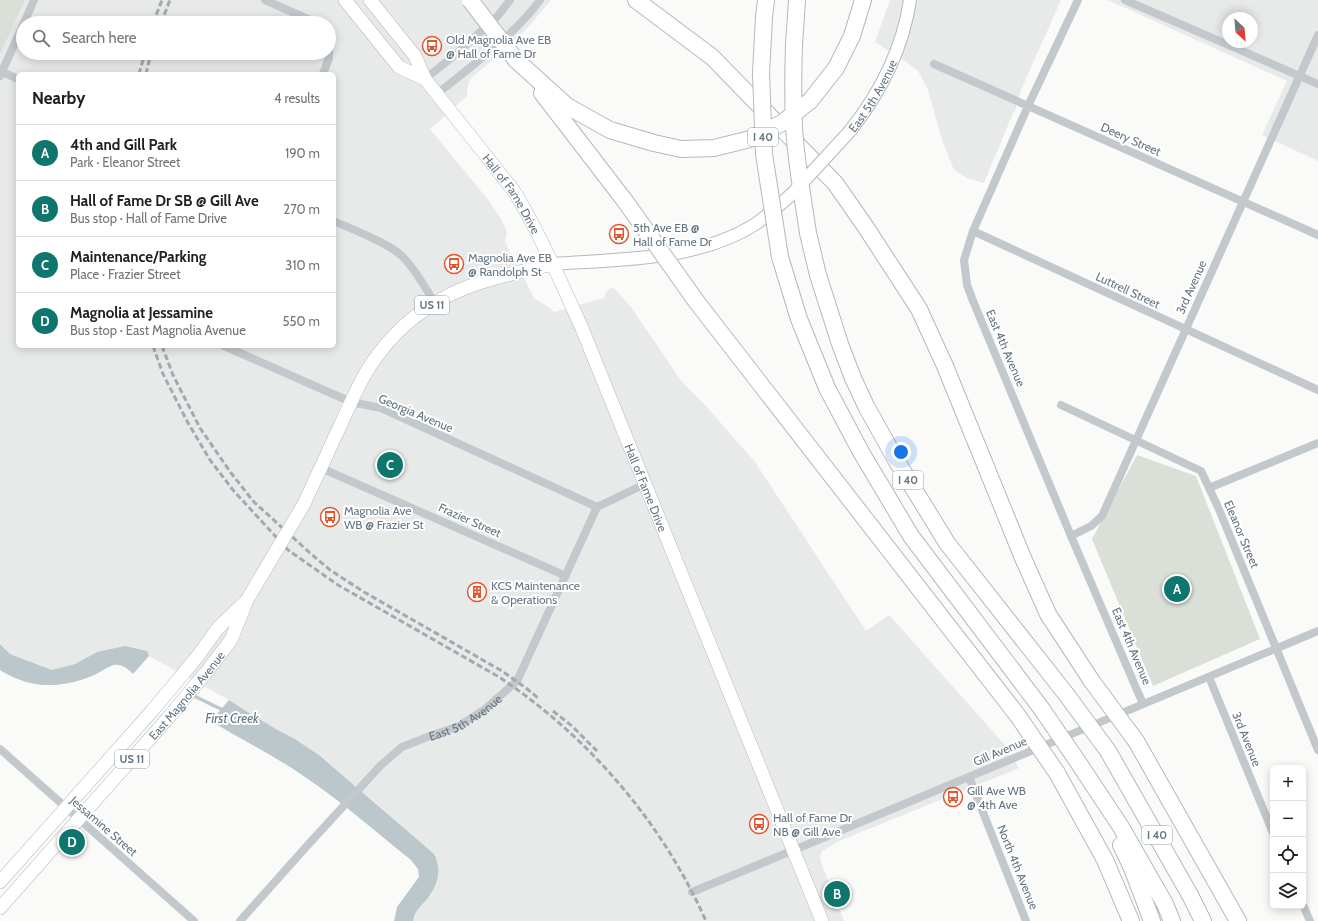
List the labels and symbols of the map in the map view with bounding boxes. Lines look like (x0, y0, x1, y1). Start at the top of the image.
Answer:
north arrow (1222, 12, 1258, 48)
place label: Old Magnolia Ave EB @ Hall of Fame Dr (446, 32, 551, 61)
bus stop icon: Old Magnolia Ave EB @ Hall of Fame Dr (421, 35, 443, 57)
street label: East 5th Avenue (845, 57, 900, 135)
street label: Deery Street (1099, 119, 1163, 159)
road number: I 40 (748, 128, 778, 146)
street label: Hall of Fame Drive (480, 151, 544, 236)
place label: 5th Ave EB @ Hall of Fame Dr (633, 220, 712, 249)
bus stop icon: 5th Ave EB @ Hall of Fame Dr (608, 223, 630, 245)
place label: Magnolia Ave EB @ Randolph St (468, 250, 552, 279)
bus stop icon: Magnolia Ave EB @ Randolph St (443, 253, 465, 275)
street label: 3rd Avenue (1172, 258, 1210, 316)
street label: Luttrell Street (1093, 269, 1163, 311)
road number: US 11 (415, 296, 449, 314)
street label: East 4th Avenue (983, 307, 1029, 389)
street label: Georgia Avenue (376, 391, 456, 435)
street label: Hall of Fame Drive (622, 441, 671, 534)
your location (891, 442, 911, 462)
pin: C (377, 450, 403, 480)
road number: I 40 (893, 471, 923, 489)
street label: Eleanor Street (1221, 498, 1263, 570)
street label: Frazier Street (436, 500, 504, 540)
place label: Magnolia Ave WB @ Frazier St (344, 503, 424, 532)
bus stop icon: Magnolia Ave WB @ Frazier St (319, 506, 341, 528)
pin: A (1164, 574, 1190, 604)
place label: KCS Maintenance & Operations (491, 578, 580, 607)
building icon: KCS Maintenance & Operations (466, 581, 488, 603)
street label: East 4th Avenue (1109, 605, 1155, 687)
street label: East Magnolia Avenue (145, 648, 228, 742)
street label: East 5th Avenue (427, 691, 504, 743)
water label: First Creek (205, 710, 259, 726)
street label: 3rd Avenue (1229, 710, 1265, 768)
street label: Gill Avenue (971, 733, 1029, 769)
road number: US 11 (115, 750, 149, 768)
place label: Gill Ave WB @ 4th Ave (967, 783, 1026, 812)
bus stop icon: Gill Ave WB @ 4th Ave (942, 786, 964, 808)
street label: Jessamine Street (67, 792, 141, 859)
place label: Hall of Fame Dr NB @ Gill Ave (773, 810, 852, 839)
bus stop icon: Hall of Fame Dr NB @ Gill Ave (748, 813, 770, 835)
street label: North 4th Avenue (994, 822, 1042, 912)
road number: I 40 (1142, 826, 1172, 844)
pin: D (59, 827, 85, 857)
pin: B (824, 879, 850, 909)

